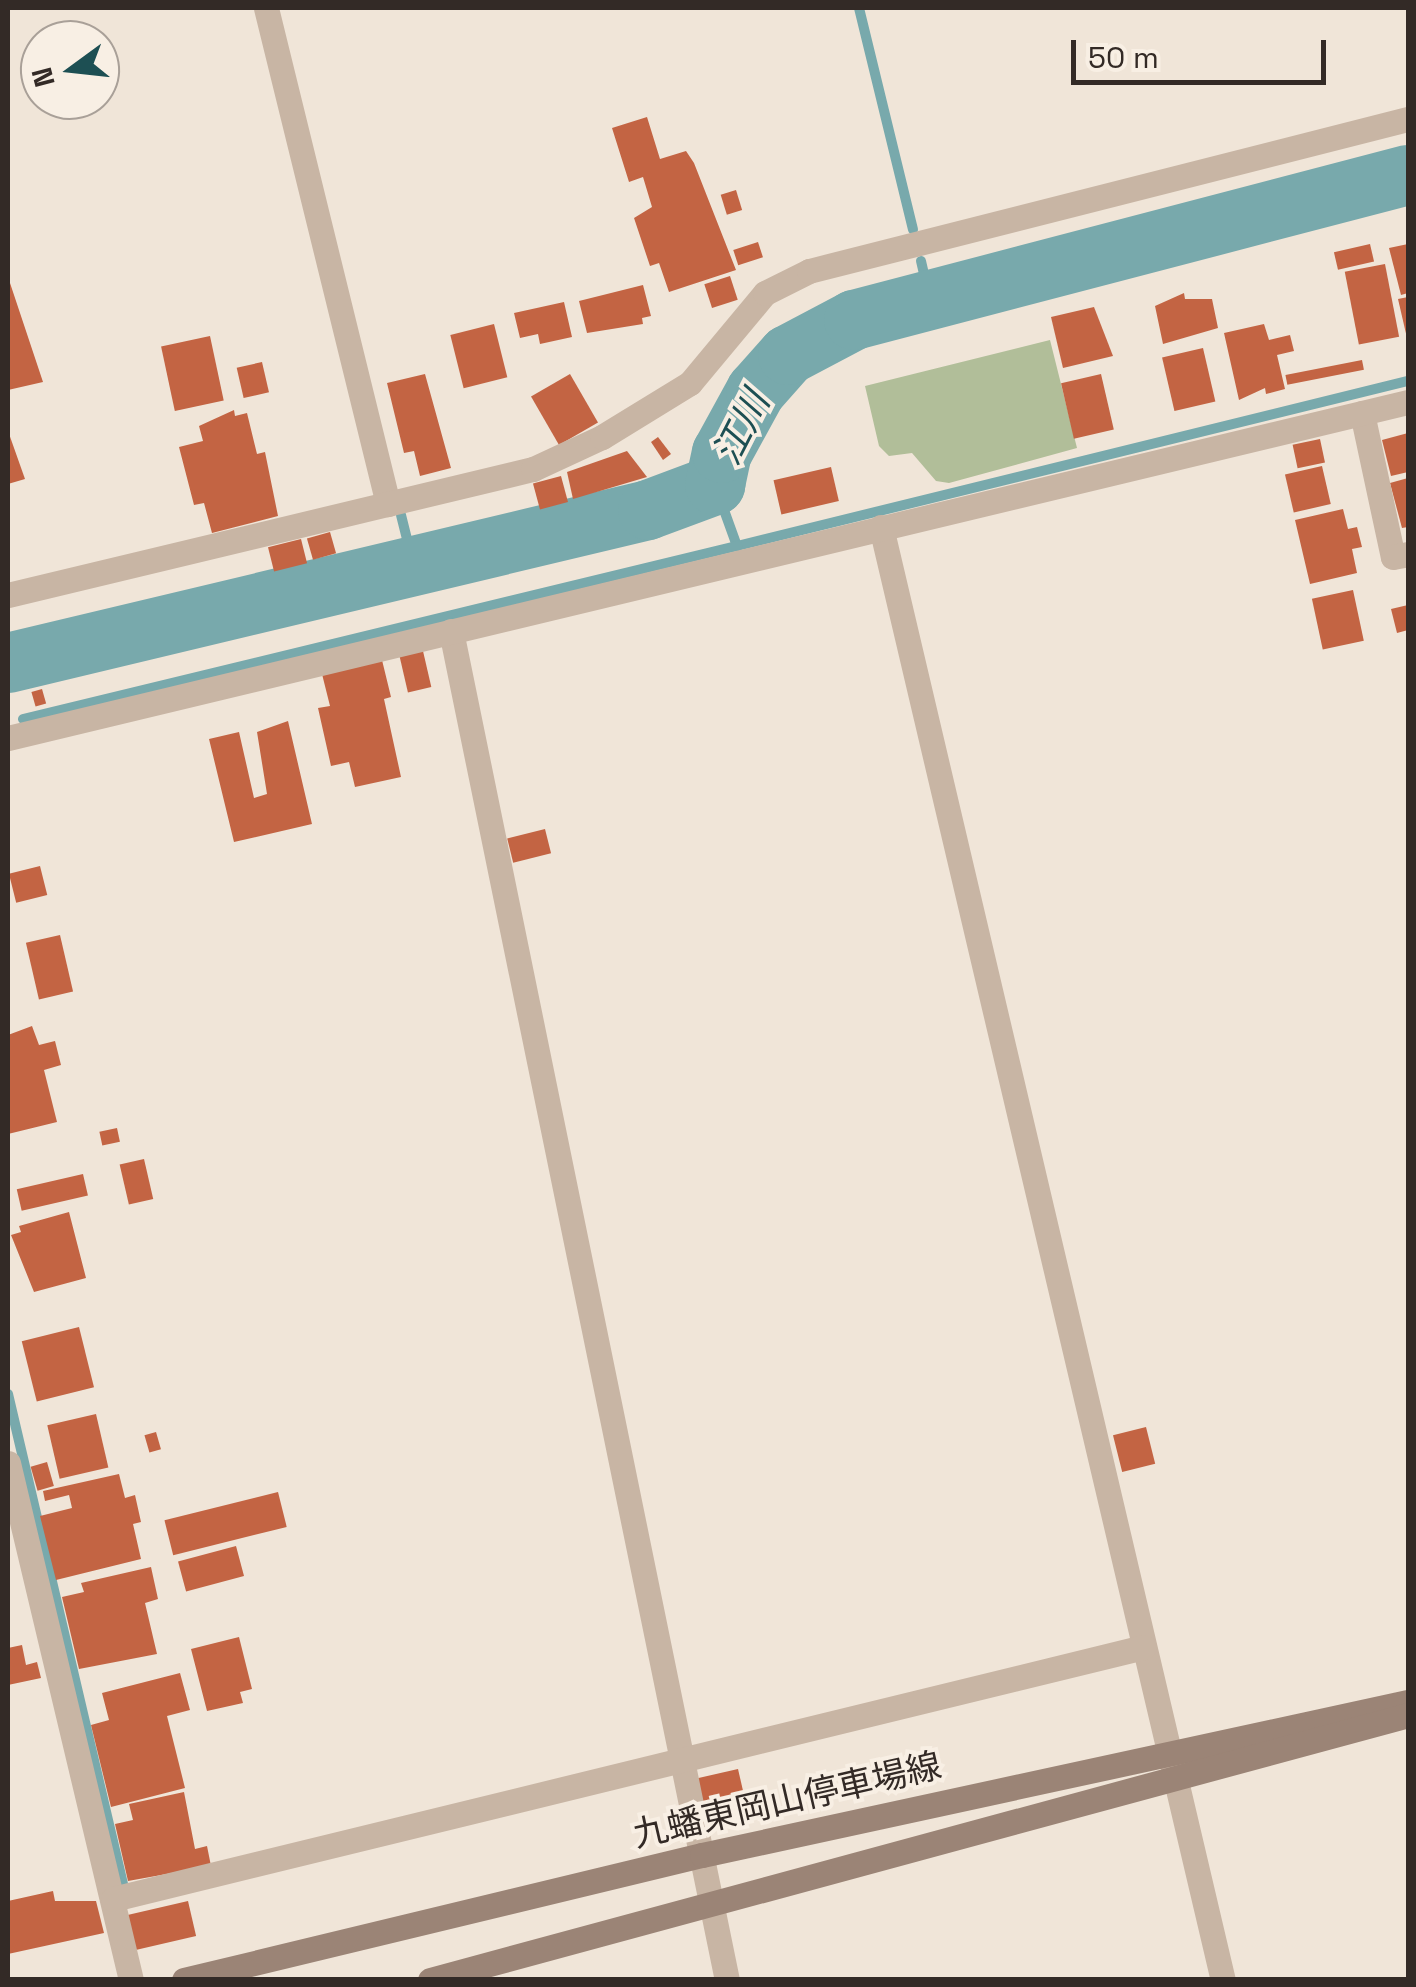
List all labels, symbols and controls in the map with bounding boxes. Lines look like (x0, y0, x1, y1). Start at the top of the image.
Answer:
north arrow (20, 20, 120, 120)
scale bar (1076, 20, 1331, 82)
text: 50 m (1088, 38, 1159, 77)
text: N (23, 64, 63, 91)
water label: 江川 (704, 384, 780, 472)
street label: 九蟠東岡山停車場線 (629, 1744, 945, 1856)

